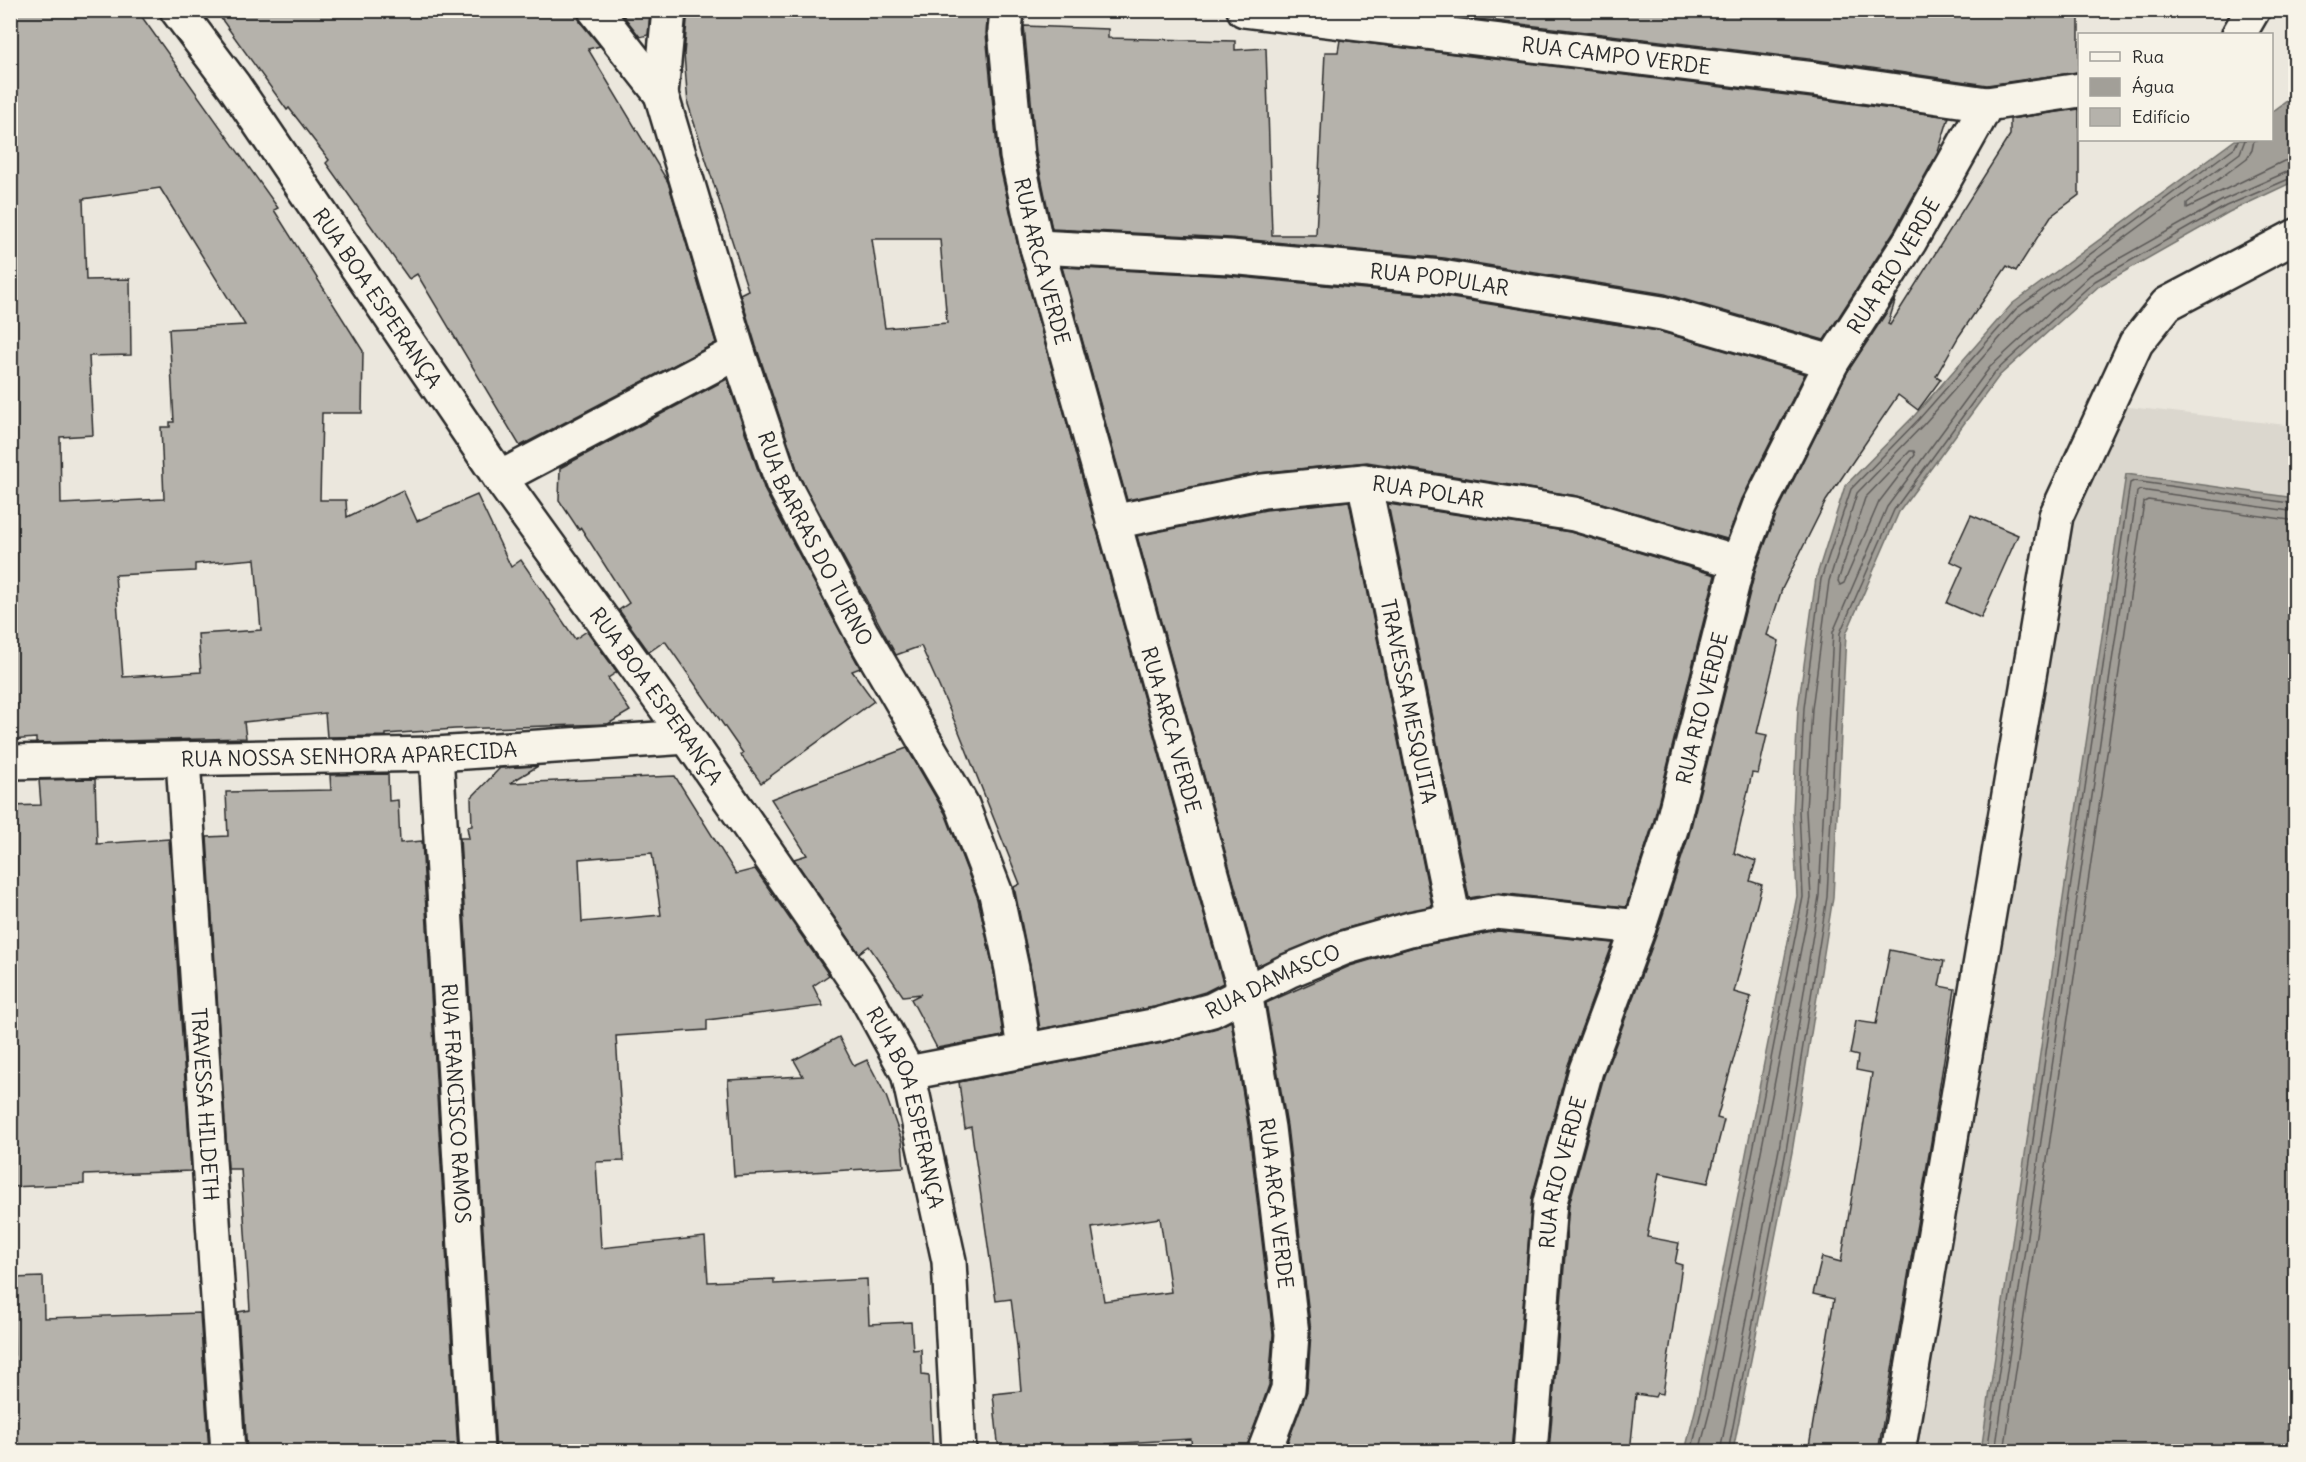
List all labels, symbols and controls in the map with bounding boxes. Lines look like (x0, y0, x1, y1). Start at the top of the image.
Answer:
street label: RUA CAMPO VERDE (1520, 30, 1712, 80)
legend (2078, 33, 2273, 141)
text: Rua (2132, 45, 2164, 68)
text: Água (2132, 75, 2174, 98)
text: Edifício (2132, 105, 2190, 128)
street label: RUA ARCA VERDE (1009, 175, 1077, 348)
street label: RUA RIO VERDE (1840, 192, 1945, 339)
street label: RUA BOA ESPERANÇA (307, 203, 448, 393)
street label: RUA POPULAR (1369, 257, 1511, 301)
street label: RUA BARRAS DO TURNO (752, 428, 880, 651)
street label: RUA POLAR (1370, 469, 1487, 513)
street label: TRAVESSA MESQUITA (1375, 597, 1443, 806)
street label: RUA BOA ESPERANÇA (584, 602, 729, 790)
street label: RUA RIO VERDE (1669, 629, 1733, 787)
street label: RUA ARCA VERDE (1136, 644, 1208, 816)
street label: RUA NOSSA SENHORA APARECIDA (181, 735, 518, 772)
street label: RUA DAMASCO (1201, 938, 1344, 1025)
street label: RUA FRANCISCO RAMOS (436, 982, 477, 1224)
street label: RUA BOA ESPERANÇA (861, 1002, 951, 1211)
street label: TRAVESSA HILDETH (186, 1007, 225, 1202)
street label: RUA RIO VERDE (1533, 1093, 1592, 1250)
street label: RUA ARCA VERDE (1253, 1116, 1300, 1290)

